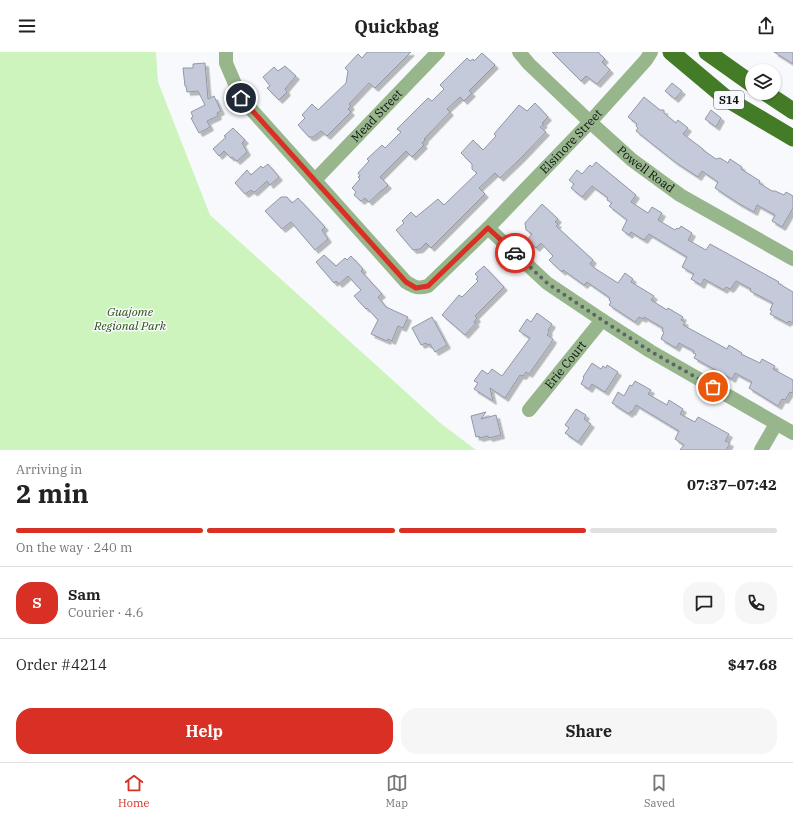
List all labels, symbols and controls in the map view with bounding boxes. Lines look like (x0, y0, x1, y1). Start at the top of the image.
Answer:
icon: menu (16, 15, 38, 37)
text: Quickbag (354, 15, 439, 38)
icon: share (755, 15, 777, 37)
map controls (745, 64, 781, 100)
button: layers (745, 64, 781, 100)
pin (224, 81, 258, 115)
street label: Mead Street (348, 86, 405, 145)
icon: home (230, 87, 252, 109)
road number: S14 (714, 91, 744, 109)
street label: Elsinore Street (536, 106, 605, 177)
street label: Powell Road (614, 142, 678, 196)
courier (495, 233, 535, 273)
icon: car (504, 242, 526, 264)
park label: Guajome Regional Park (93, 304, 167, 333)
street label: Erie Court (541, 338, 589, 392)
pin (696, 370, 730, 404)
icon: bag (702, 376, 724, 398)
text: Arriving in (16, 461, 82, 478)
text: 07:37–07:42 (687, 475, 777, 494)
text: 2 min (16, 476, 89, 510)
text: On the way · 240 m (16, 539, 132, 556)
button: chat (683, 582, 725, 624)
button: phone (735, 582, 777, 624)
text: Sam (68, 585, 101, 604)
text: S (32, 593, 42, 612)
text: Courier · 4.6 (68, 604, 144, 621)
text: Order #4214 (16, 655, 107, 674)
text: $47.68 (728, 655, 777, 674)
button: Help (16, 708, 393, 754)
button: Share (401, 708, 777, 754)
tab: Home (118, 772, 149, 810)
tab: Map (386, 772, 408, 810)
tab: Saved (644, 772, 675, 810)

